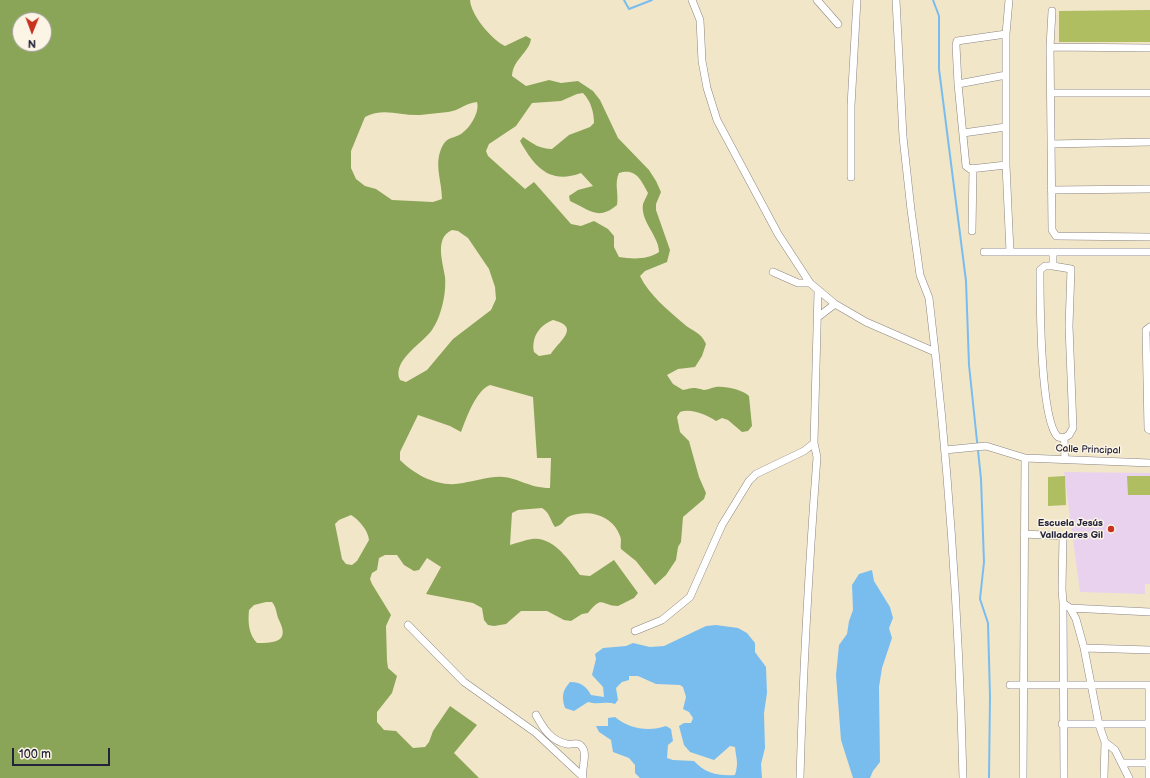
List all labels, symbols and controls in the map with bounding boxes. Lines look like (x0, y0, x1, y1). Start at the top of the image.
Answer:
north arrow (12, 12, 52, 52)
text: N (28, 37, 36, 50)
street label: Calle Principal (1055, 443, 1121, 457)
place label: Escuela Jesús Valladares Gil (1038, 517, 1103, 540)
marker: Escuela Jesús Valladares Gil (1106, 524, 1116, 534)
scale bar (14, 740, 112, 766)
text: 100 m (19, 747, 51, 762)

